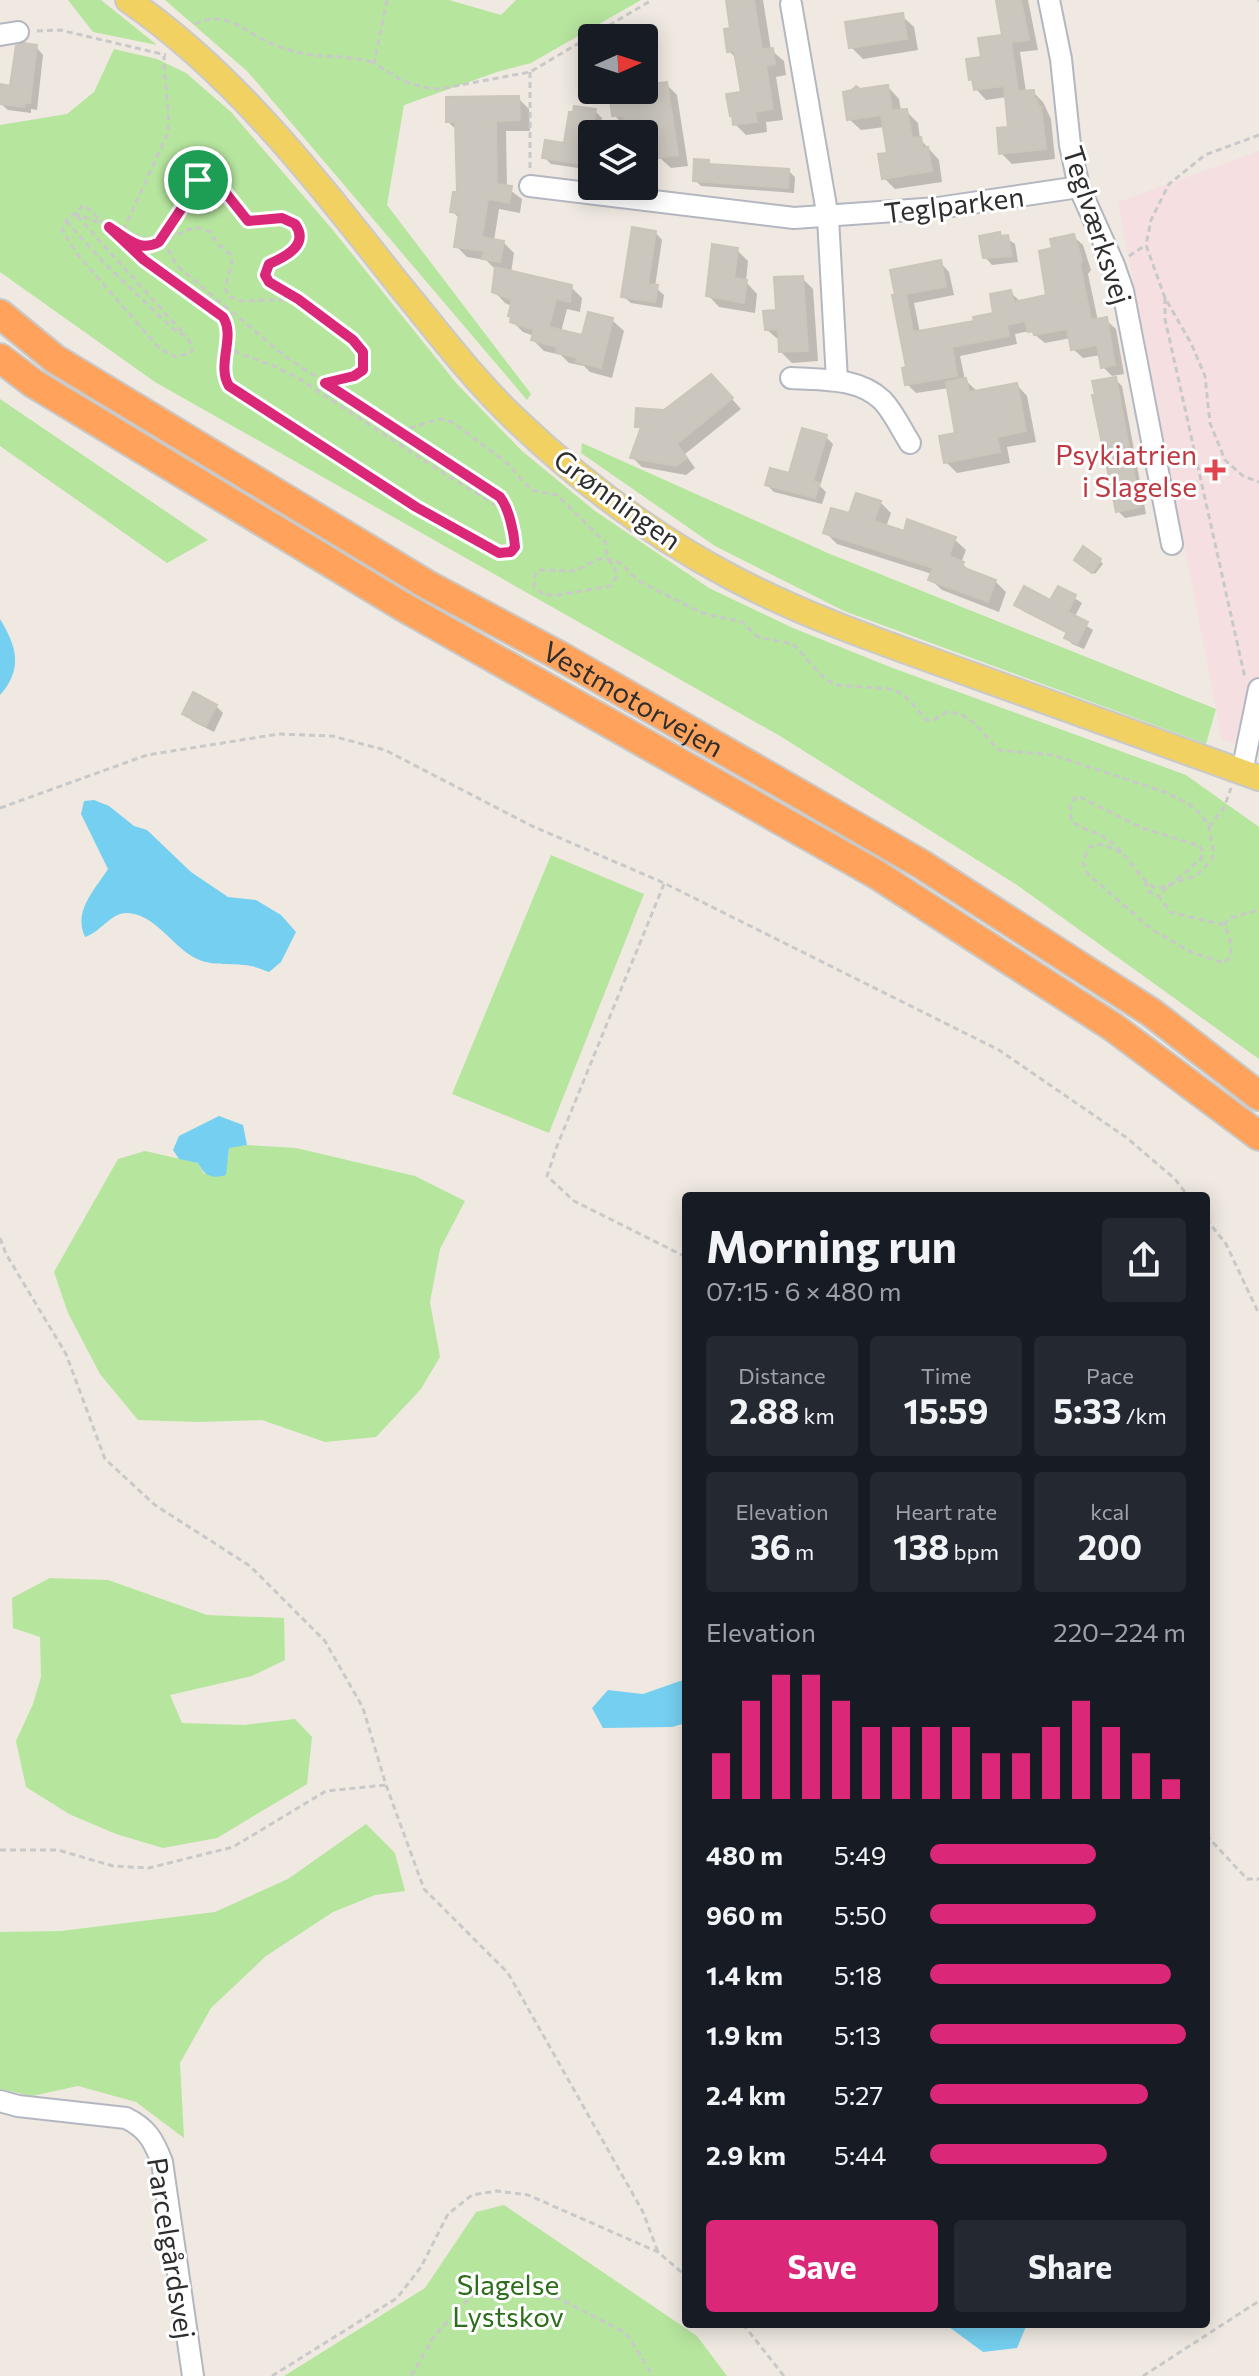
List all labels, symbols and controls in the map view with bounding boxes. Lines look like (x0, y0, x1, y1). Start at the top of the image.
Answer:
north arrow (578, 24, 658, 104)
map controls (578, 24, 658, 200)
button: layers (578, 120, 658, 200)
street label: Teglværksvej (1056, 142, 1140, 308)
pin (164, 146, 232, 214)
icon: arrive (176, 158, 220, 202)
street label: Teglparken (882, 179, 1026, 229)
place label: Psykiatrien i Slagelse (1055, 437, 1197, 503)
street label: Grønningen (548, 441, 688, 557)
marker: Psykiatrien i Slagelse (1204, 459, 1226, 481)
street label: Vestmotorvejen (537, 633, 730, 764)
text: Morning run (706, 1218, 957, 1272)
button: share (1102, 1218, 1186, 1302)
text: 07:15 · 6 × 480 m (706, 1275, 901, 1306)
text: Distance (738, 1362, 826, 1389)
text: Time (921, 1362, 971, 1389)
text: Pace (1086, 1362, 1134, 1389)
text: 2.88 (729, 1389, 799, 1431)
text: 15:59 (904, 1389, 989, 1431)
text: 5:33 (1053, 1389, 1122, 1431)
text: km (799, 1402, 835, 1429)
text: /km (1122, 1402, 1167, 1429)
text: Elevation (736, 1498, 828, 1525)
text: Heart rate (895, 1498, 997, 1525)
text: kcal (1090, 1498, 1130, 1525)
text: 36 (750, 1525, 791, 1567)
text: 138 (893, 1525, 949, 1567)
text: 200 (1078, 1525, 1142, 1567)
text: m (791, 1538, 814, 1565)
text: bpm (949, 1538, 999, 1565)
text: Elevation (706, 1616, 816, 1647)
text: 220–224 m (1053, 1616, 1186, 1647)
text: 480 m (706, 1839, 783, 1870)
text: 5:49 (834, 1839, 886, 1870)
text: 960 m (706, 1899, 783, 1930)
text: 5:50 (834, 1899, 887, 1930)
text: 1.4 km (706, 1959, 783, 1990)
text: 5:18 (834, 1959, 882, 1990)
text: 1.9 km (706, 2019, 783, 2050)
text: 5:13 (834, 2019, 881, 2050)
text: 2.4 km (706, 2079, 786, 2110)
text: 5:27 (834, 2079, 883, 2110)
text: 2.9 km (706, 2139, 786, 2170)
text: 5:44 (834, 2139, 886, 2170)
street label: Parcelgårdsvej (141, 2155, 203, 2341)
button: Save (706, 2220, 938, 2312)
button: Share (954, 2220, 1186, 2312)
park label: Slagelse Lystskov (452, 2267, 564, 2333)

